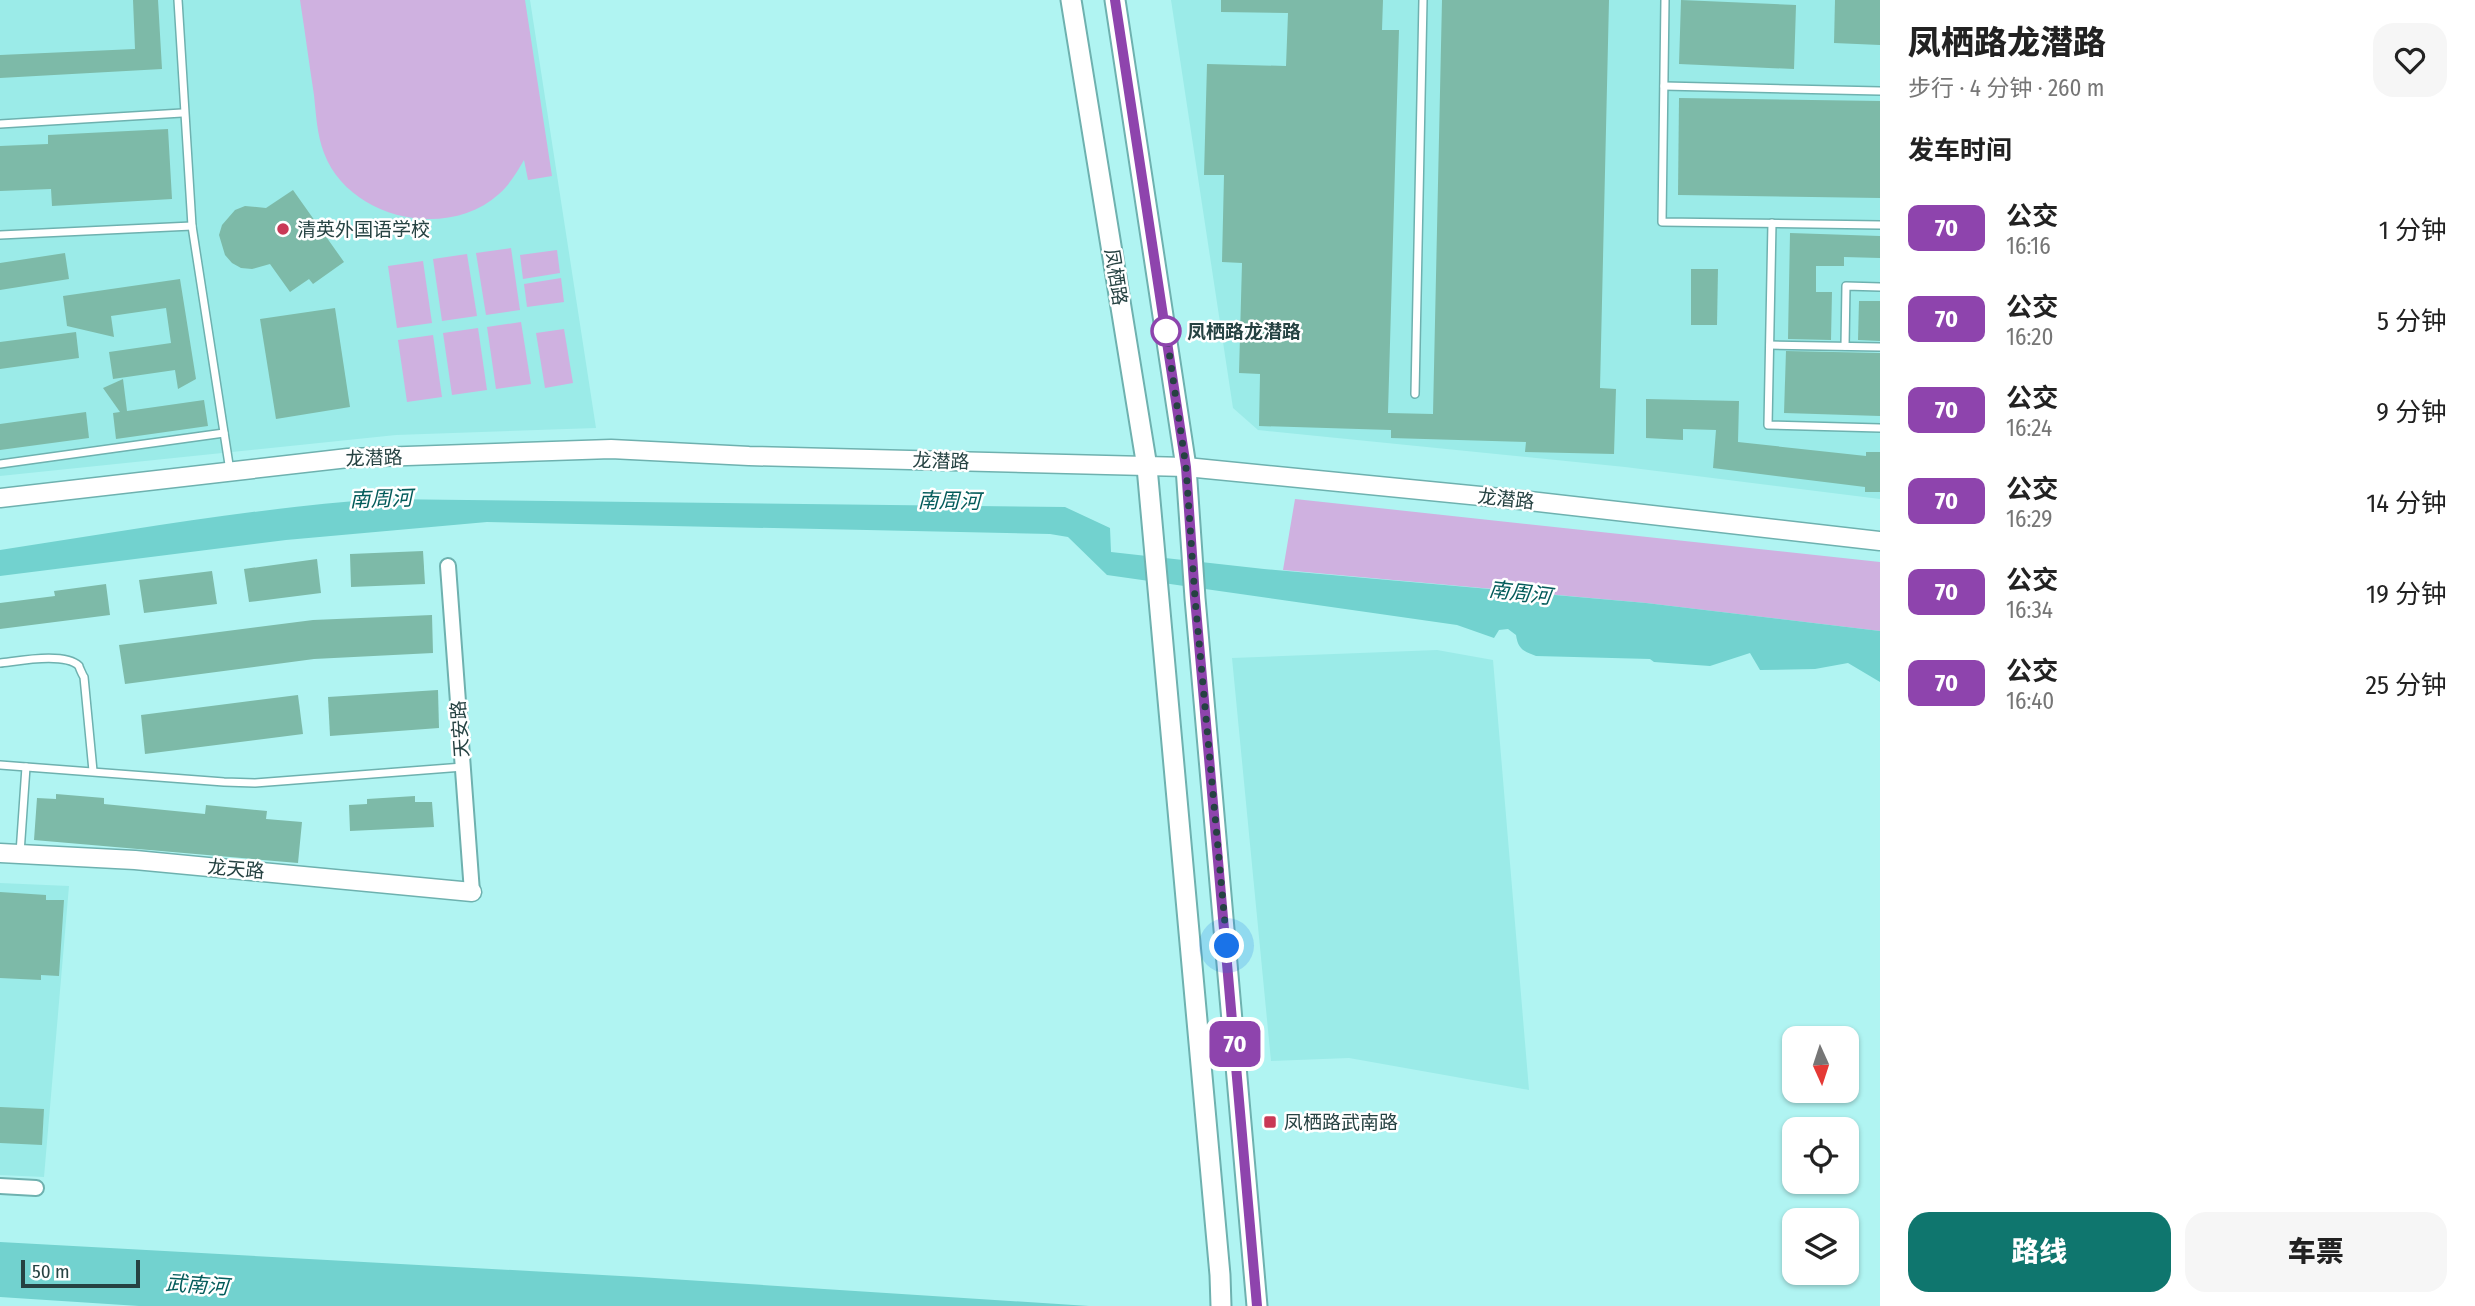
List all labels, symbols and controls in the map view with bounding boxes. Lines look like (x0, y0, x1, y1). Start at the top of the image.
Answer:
text: 凤栖路龙潜路 (1908, 23, 2106, 63)
button: heart (2373, 23, 2447, 97)
text: 步行 · 4 分钟 · 260 m (1908, 74, 2105, 102)
text: 发车时间 (1908, 135, 2012, 166)
text: 公交 (2006, 201, 2058, 232)
text: 70 (1935, 214, 1958, 242)
text: 1 分钟 (2379, 215, 2447, 246)
place label: 清英外国语学校 (297, 218, 430, 241)
marker: 清英外国语学校 (275, 221, 291, 237)
text: 16:16 (2006, 232, 2051, 260)
street label: 凤栖路 (1100, 247, 1132, 307)
text: 公交 (2006, 292, 2058, 323)
text: 70 (1935, 305, 1958, 333)
text: 5 分钟 (2377, 306, 2447, 337)
marker: 凤栖路龙潜路 (1151, 316, 1181, 346)
place label: 凤栖路龙潜路 (1187, 320, 1301, 343)
text: 16:20 (2006, 323, 2053, 351)
text: 公交 (2006, 383, 2058, 414)
text: 70 (1935, 396, 1958, 424)
text: 9 分钟 (2376, 397, 2447, 428)
text: 16:24 (2006, 414, 2052, 442)
street label: 龙潜路 (345, 446, 403, 470)
street label: 龙潜路 (912, 449, 970, 473)
text: 公交 (2006, 474, 2058, 505)
water label: 南周河 (349, 485, 417, 513)
street label: 龙潜路 (1476, 485, 1536, 513)
water label: 南周河 (917, 487, 985, 515)
text: 70 (1935, 487, 1958, 515)
text: 14 分钟 (2366, 488, 2447, 519)
text: 16:29 (2006, 505, 2052, 533)
text: 公交 (2006, 565, 2058, 596)
water label: 南周河 (1487, 576, 1557, 610)
text: 70 (1935, 578, 1958, 606)
text: 19 分钟 (2366, 579, 2447, 610)
text: 16:34 (2006, 596, 2053, 624)
text: 公交 (2006, 656, 2058, 687)
text: 70 (1935, 669, 1958, 697)
text: 25 分钟 (2365, 670, 2447, 701)
text: 16:40 (2006, 687, 2054, 715)
street label: 天安路 (447, 700, 473, 758)
street label: 龙天路 (207, 855, 265, 883)
your location (1209, 928, 1244, 963)
line badge: 70 (1204, 1021, 1266, 1067)
north arrow (1782, 1026, 1858, 1102)
map controls (1782, 1026, 1859, 1285)
text: 70 (1223, 1030, 1247, 1058)
place label: 凤栖路武南路 (1284, 1111, 1398, 1134)
marker: 凤栖路武南路 (1262, 1114, 1278, 1130)
button: locate (1782, 1117, 1859, 1194)
button: layers (1782, 1208, 1859, 1285)
button: 路线 (1908, 1212, 2171, 1292)
button: 车票 (2185, 1212, 2447, 1292)
scale bar (21, 1257, 140, 1289)
text: 50 m (32, 1260, 70, 1283)
water label: 武南河 (165, 1270, 233, 1300)

